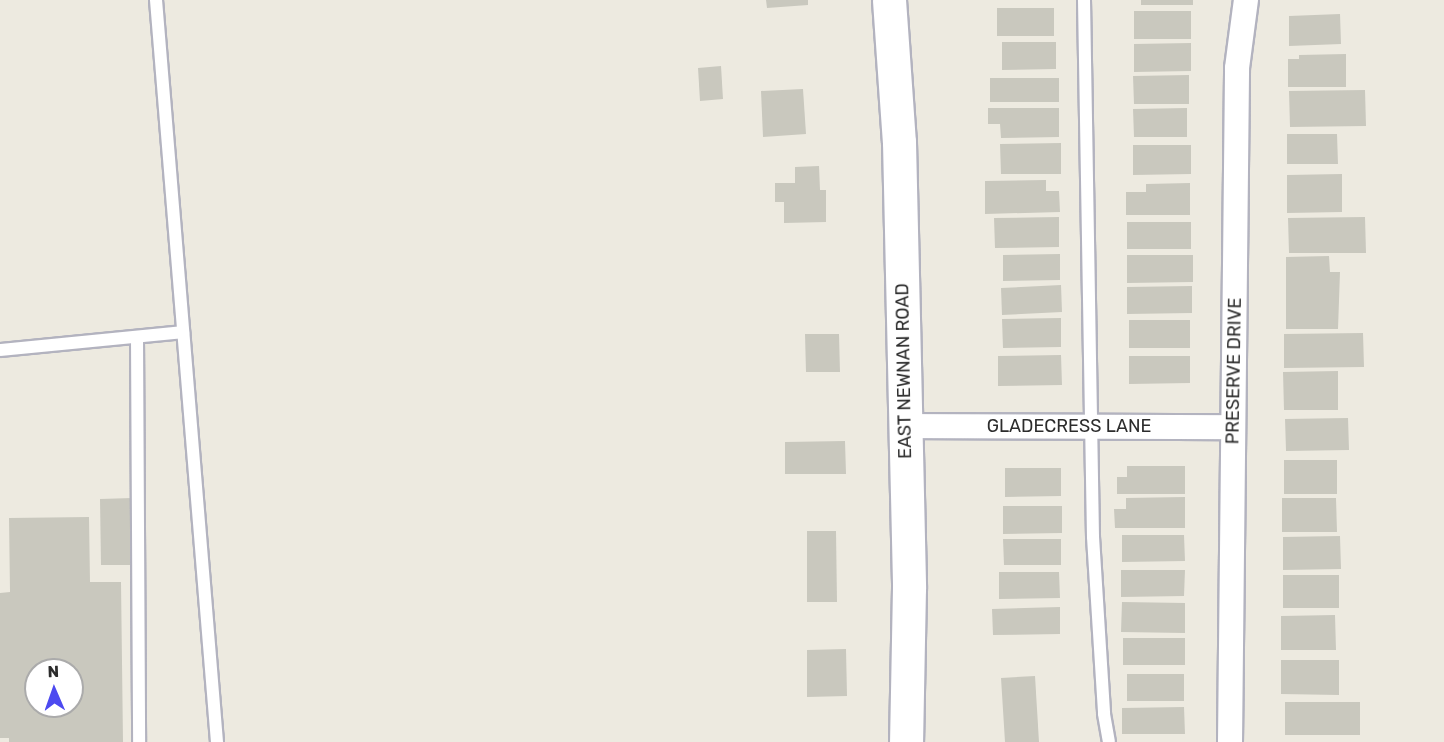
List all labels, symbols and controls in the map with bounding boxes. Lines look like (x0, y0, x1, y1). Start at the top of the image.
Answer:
street label: EAST NEWNAN ROAD (892, 283, 916, 459)
street label: PRESERVE DRIVE (1222, 297, 1246, 445)
street label: GLADECRESS LANE (987, 415, 1151, 437)
north arrow (24, 658, 84, 718)
text: N (47, 662, 60, 681)

